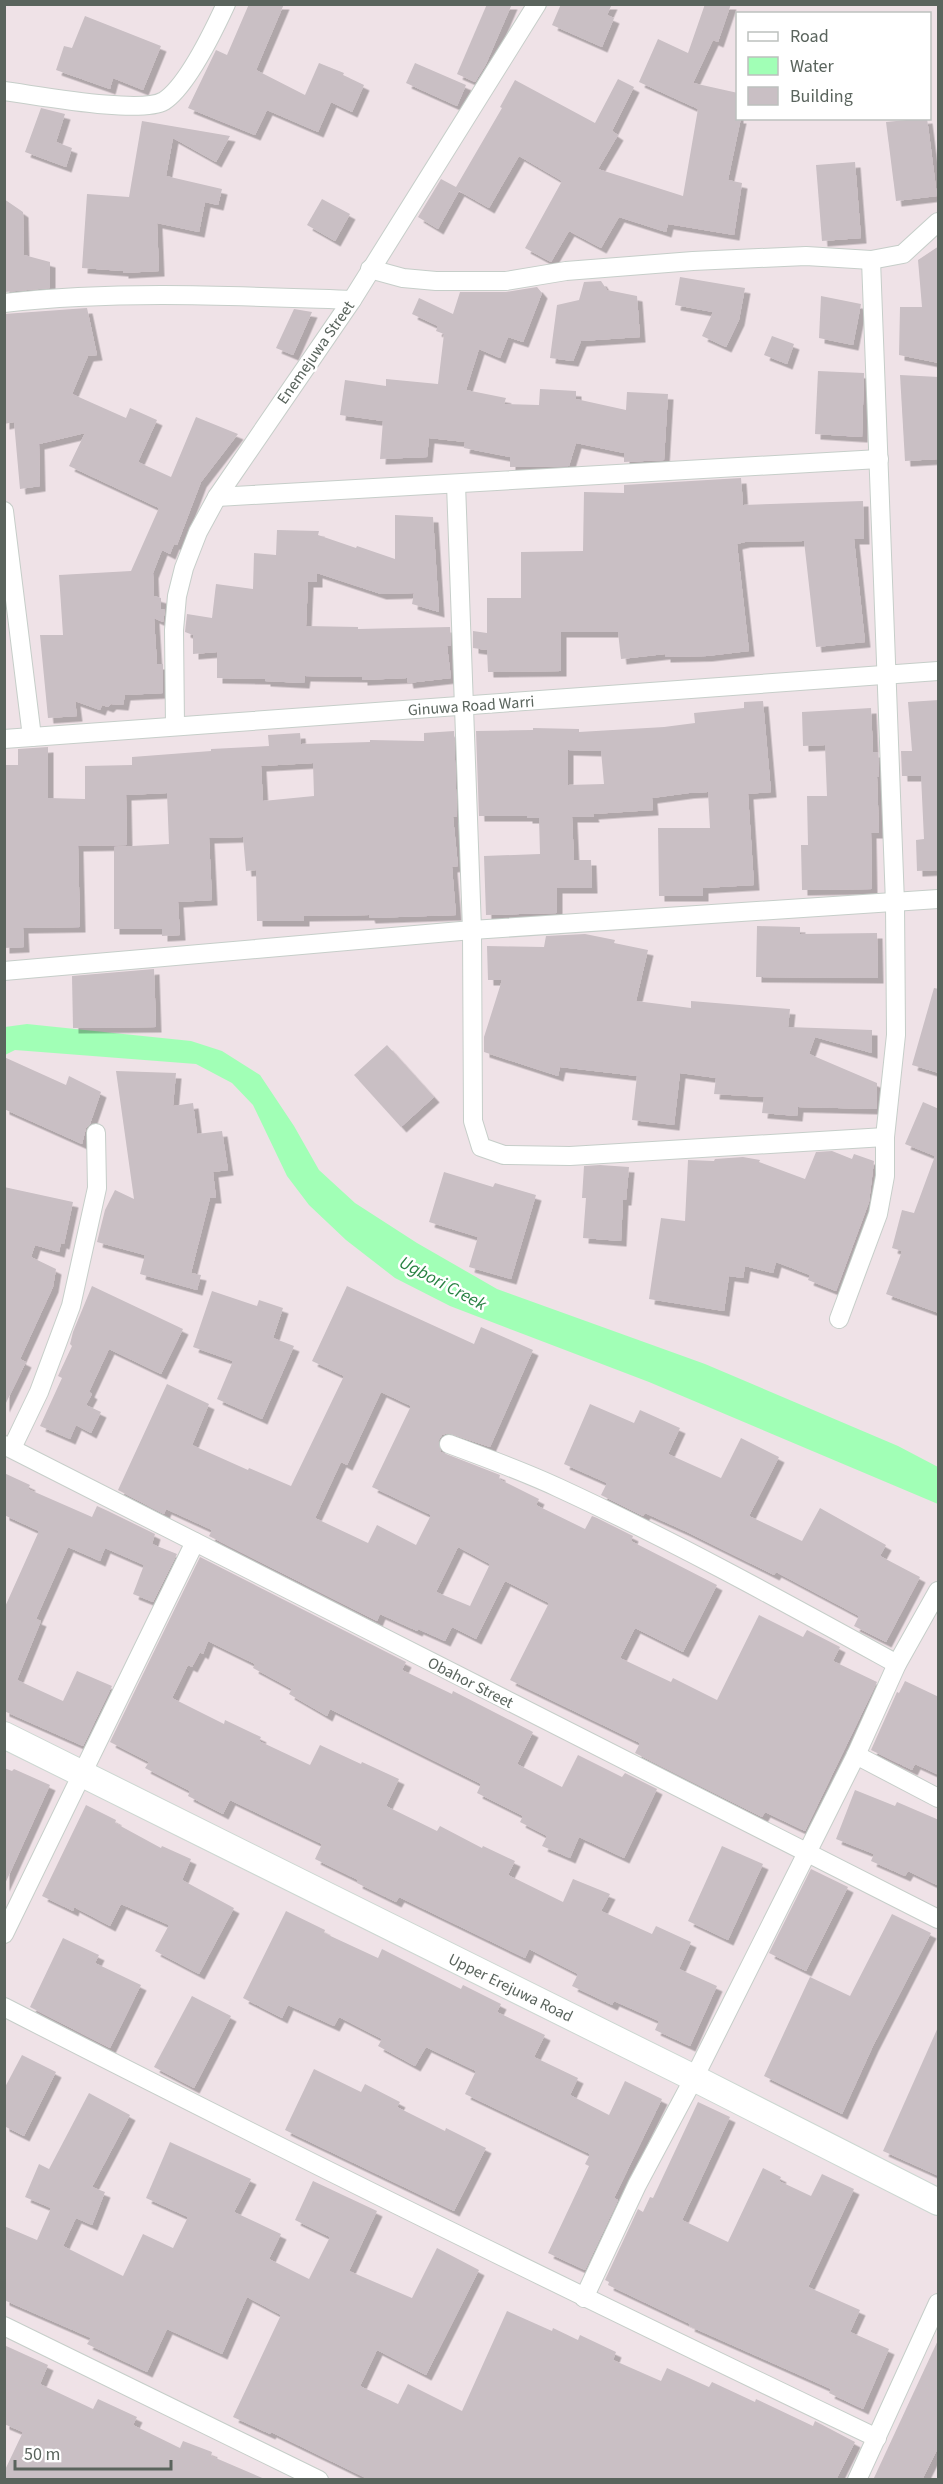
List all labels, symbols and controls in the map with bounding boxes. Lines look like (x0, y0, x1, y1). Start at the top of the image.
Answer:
legend (736, 12, 931, 120)
text: Road (790, 24, 829, 49)
text: Water (790, 54, 834, 79)
text: Building (790, 84, 853, 109)
street label: Enemejuwa Street (272, 296, 360, 409)
street label: Ginuwa Road Warri (407, 691, 535, 721)
water label: Ugbori Creek (395, 1250, 491, 1317)
street label: Obahor Street (424, 1652, 518, 1714)
street label: Upper Erejuwa Road (445, 1948, 577, 2028)
scale bar (15, 2433, 171, 2471)
text: 50 m (24, 2442, 60, 2467)

